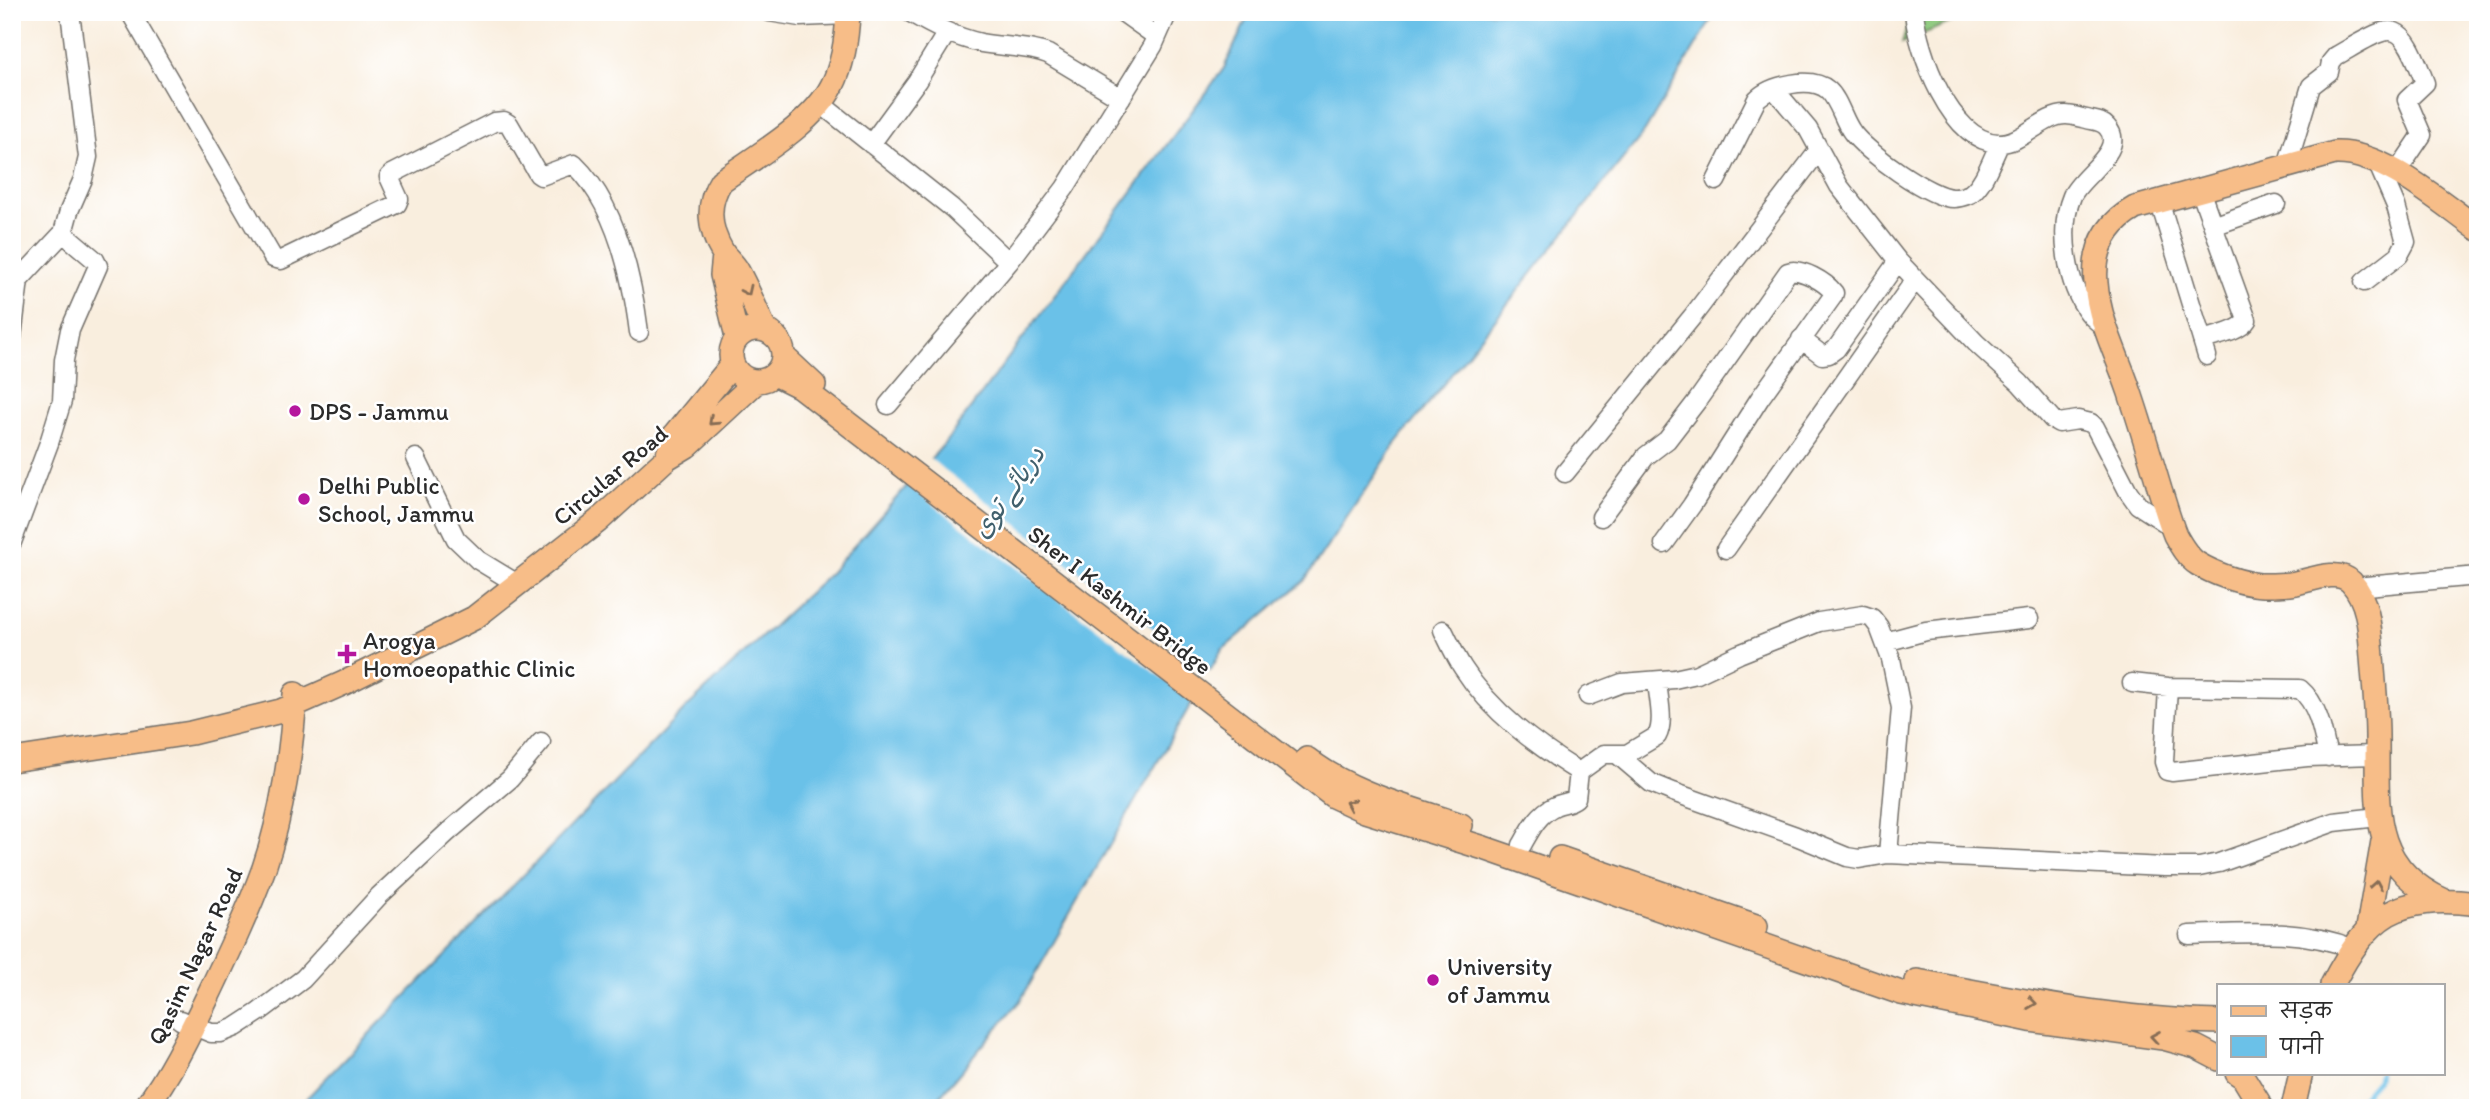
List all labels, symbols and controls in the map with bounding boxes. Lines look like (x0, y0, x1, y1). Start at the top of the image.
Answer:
one-way arrow (739, 284, 753, 296)
place label: DPS - Jammu (309, 397, 449, 426)
marker: DPS - Jammu (287, 403, 303, 419)
one-way arrow (708, 413, 721, 426)
street label: Circular Road (547, 419, 673, 531)
water label: دریائے توی (964, 439, 1053, 546)
place label: Delhi Public School, Jammu (318, 471, 474, 528)
marker: Delhi Public School, Jammu (296, 491, 312, 507)
street label: Sher I Kashmir Bridge (1022, 519, 1218, 681)
place label: Arogya Homoeopathic Clinic (363, 626, 575, 683)
marker: Arogya Homoeopathic Clinic (337, 644, 357, 664)
one-way arrow (1345, 798, 1357, 812)
street label: Qasim Nagar Road (141, 863, 249, 1049)
one-way arrow (2368, 879, 2383, 890)
place label: University of Jammu (1447, 952, 1552, 1009)
marker: University of Jammu (1425, 972, 1441, 988)
legend (2217, 984, 2444, 1074)
one-way arrow (2026, 995, 2038, 1010)
text: सड़क (2279, 998, 2333, 1024)
one-way arrow (2149, 1030, 2160, 1045)
text: पानी (2279, 1031, 2325, 1059)

